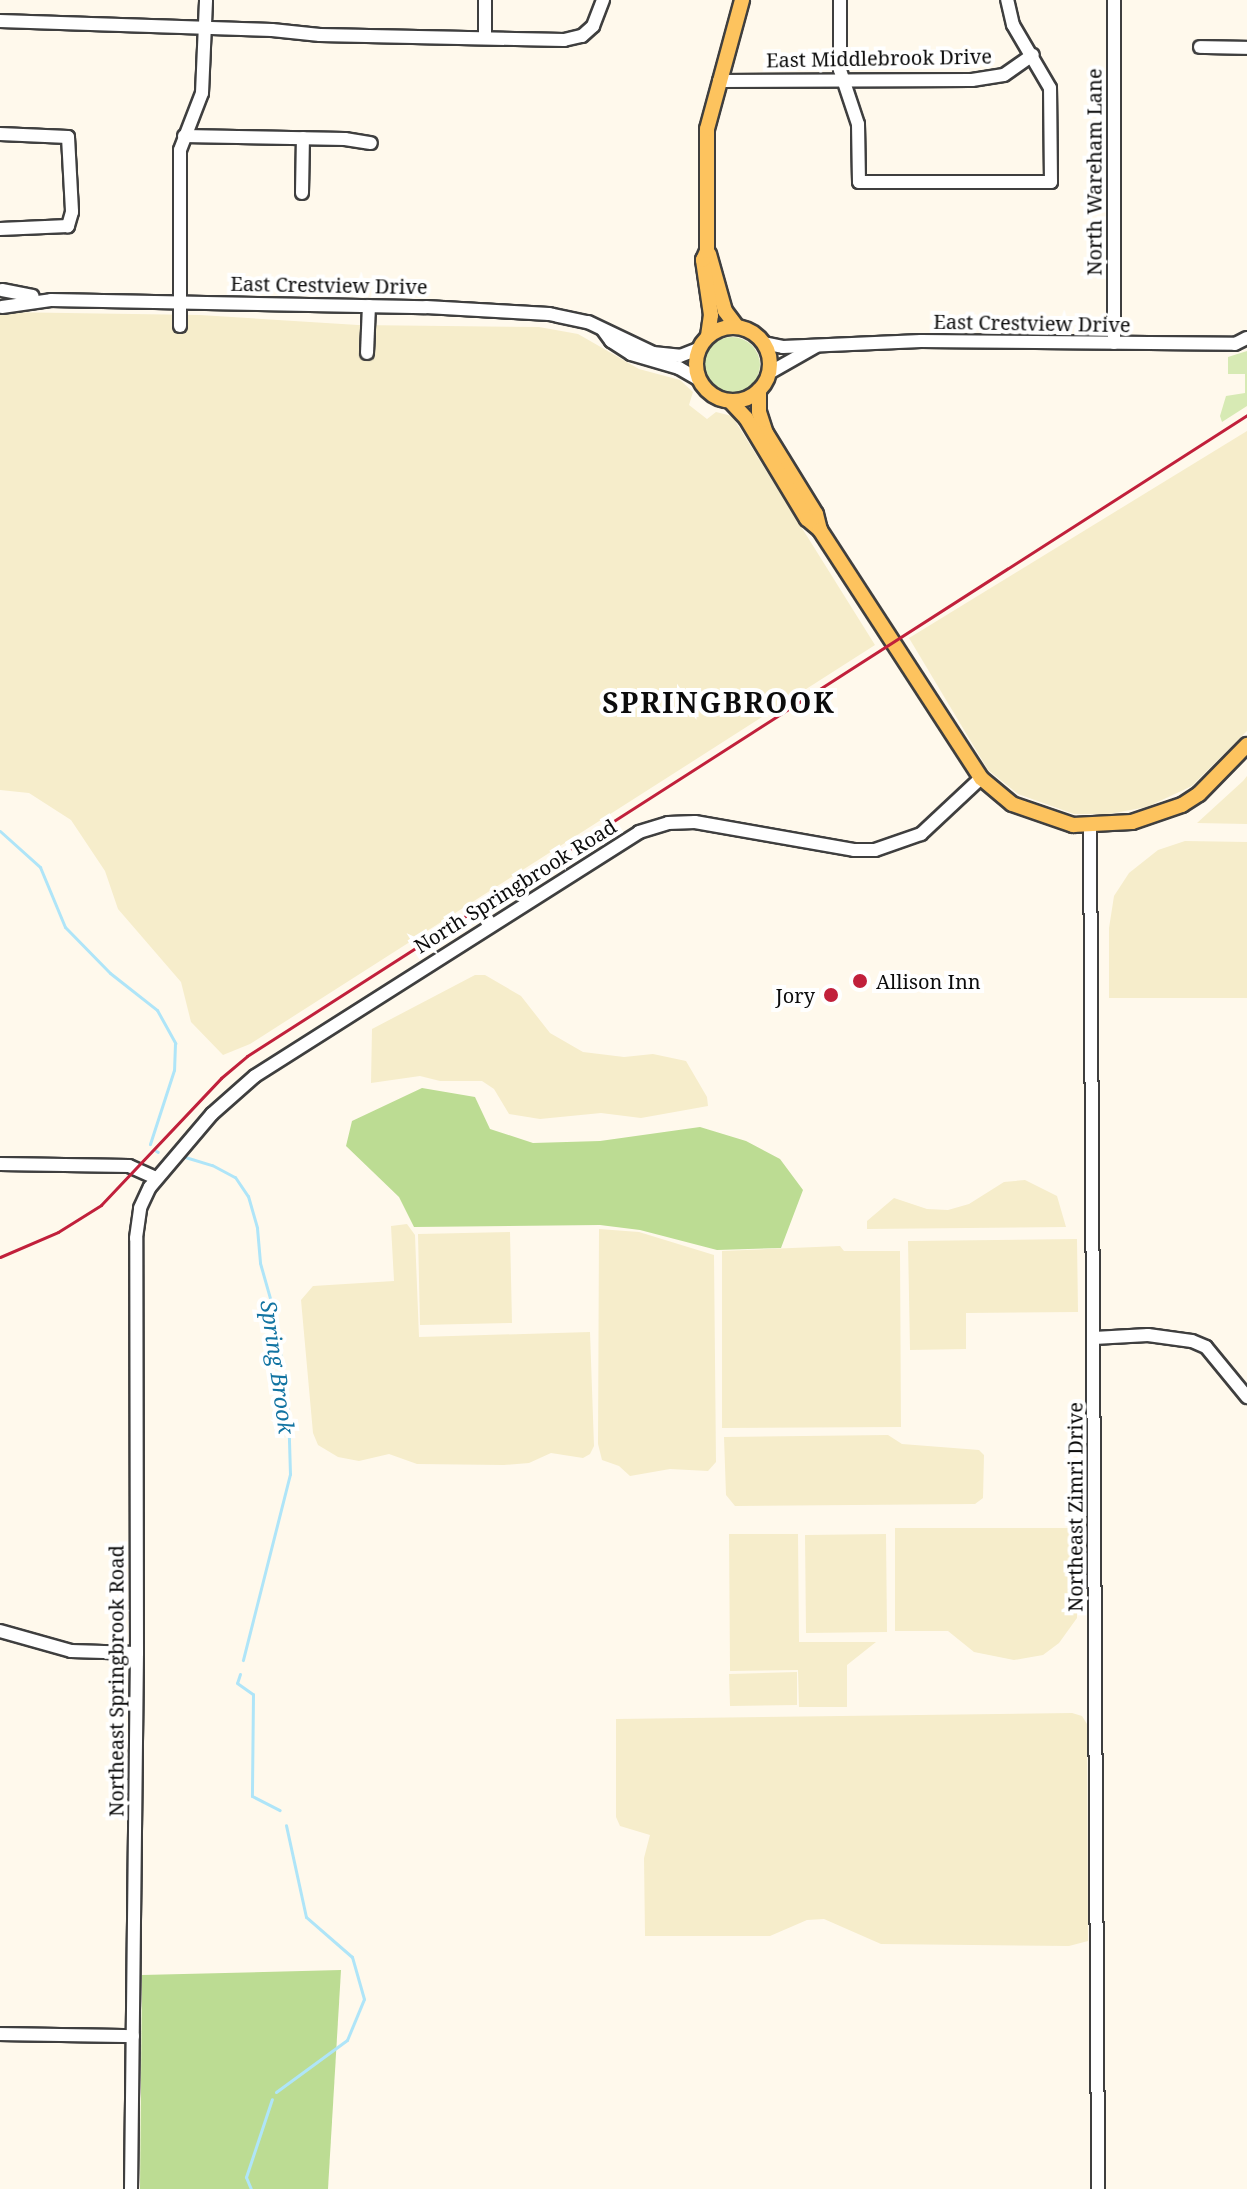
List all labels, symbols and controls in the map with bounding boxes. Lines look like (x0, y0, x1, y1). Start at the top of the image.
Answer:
street label: East Middlebrook Drive (766, 44, 992, 72)
street label: North Wareham Lane (1082, 68, 1106, 276)
street label: East Crestview Drive (230, 271, 428, 299)
street label: East Crestview Drive (933, 309, 1131, 337)
district label: SPRINGBROOK (602, 685, 836, 719)
street label: North Springbrook Road (410, 814, 620, 958)
place label: Allison Inn (876, 969, 981, 993)
marker: Allison Inn (851, 972, 869, 990)
place label: Jory (776, 983, 815, 1007)
marker: Jory (822, 986, 840, 1004)
water label: Spring Brook (256, 1298, 300, 1436)
street label: Northeast Zimri Drive (1063, 1402, 1087, 1612)
street label: Northeast Springbrook Road (104, 1545, 128, 1817)

